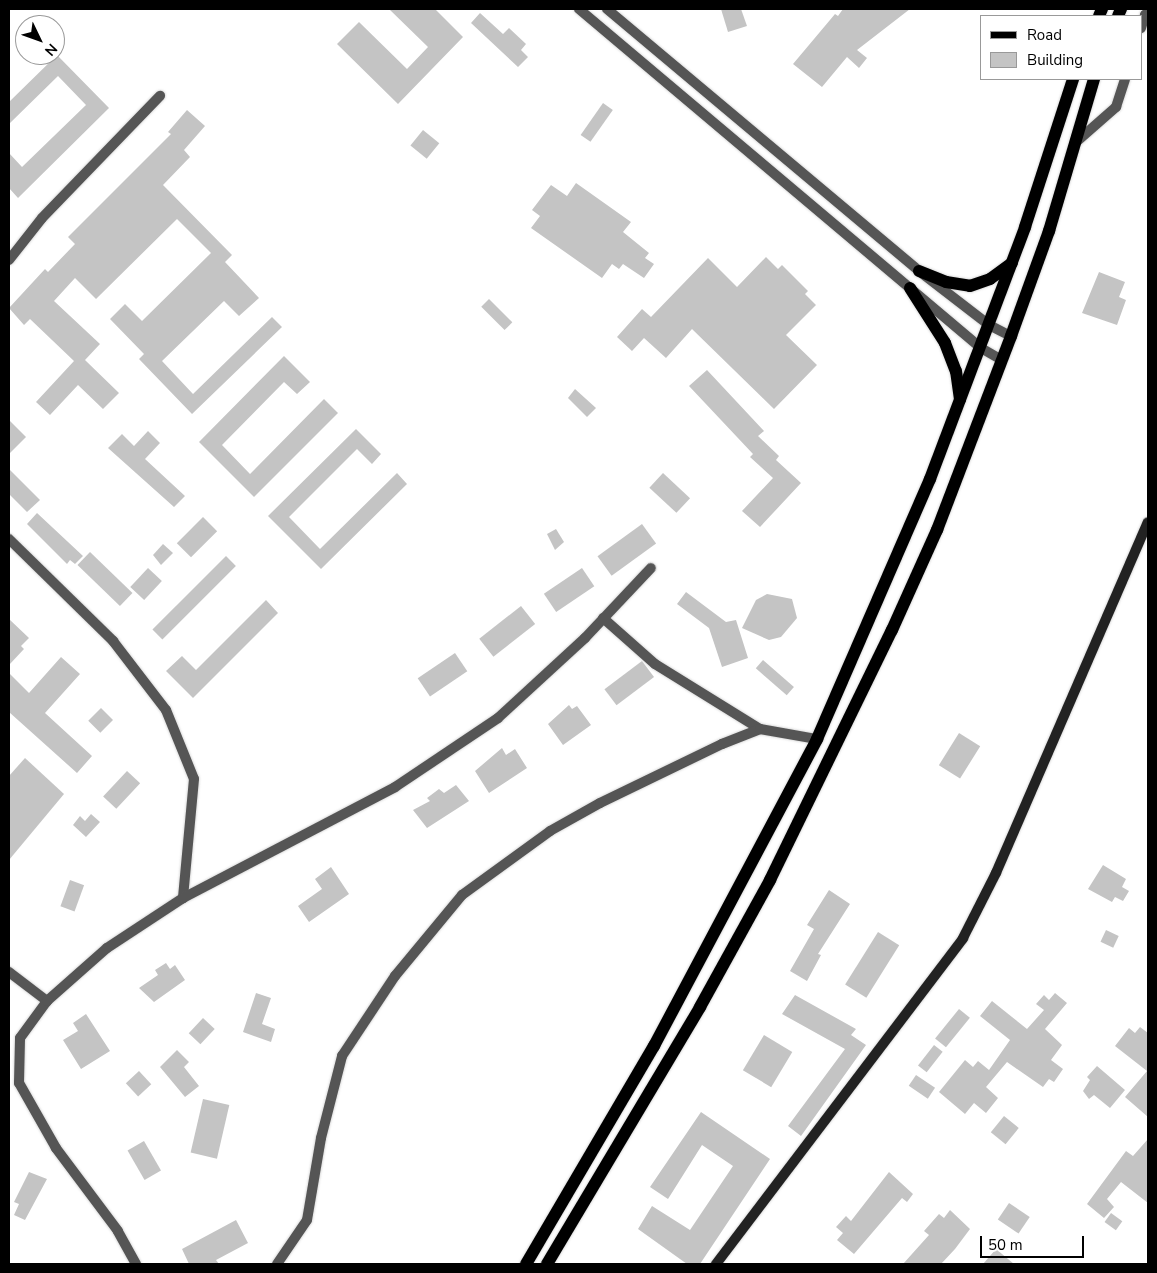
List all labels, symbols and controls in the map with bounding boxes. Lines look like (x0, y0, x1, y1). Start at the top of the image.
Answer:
north arrow (15, 15, 65, 65)
legend (980, 15, 1142, 80)
text: Road (1027, 25, 1062, 45)
text: N (40, 39, 61, 60)
text: Building (1027, 50, 1083, 70)
scale bar (982, 1226, 1086, 1258)
text: 50 m (988, 1235, 1023, 1255)

